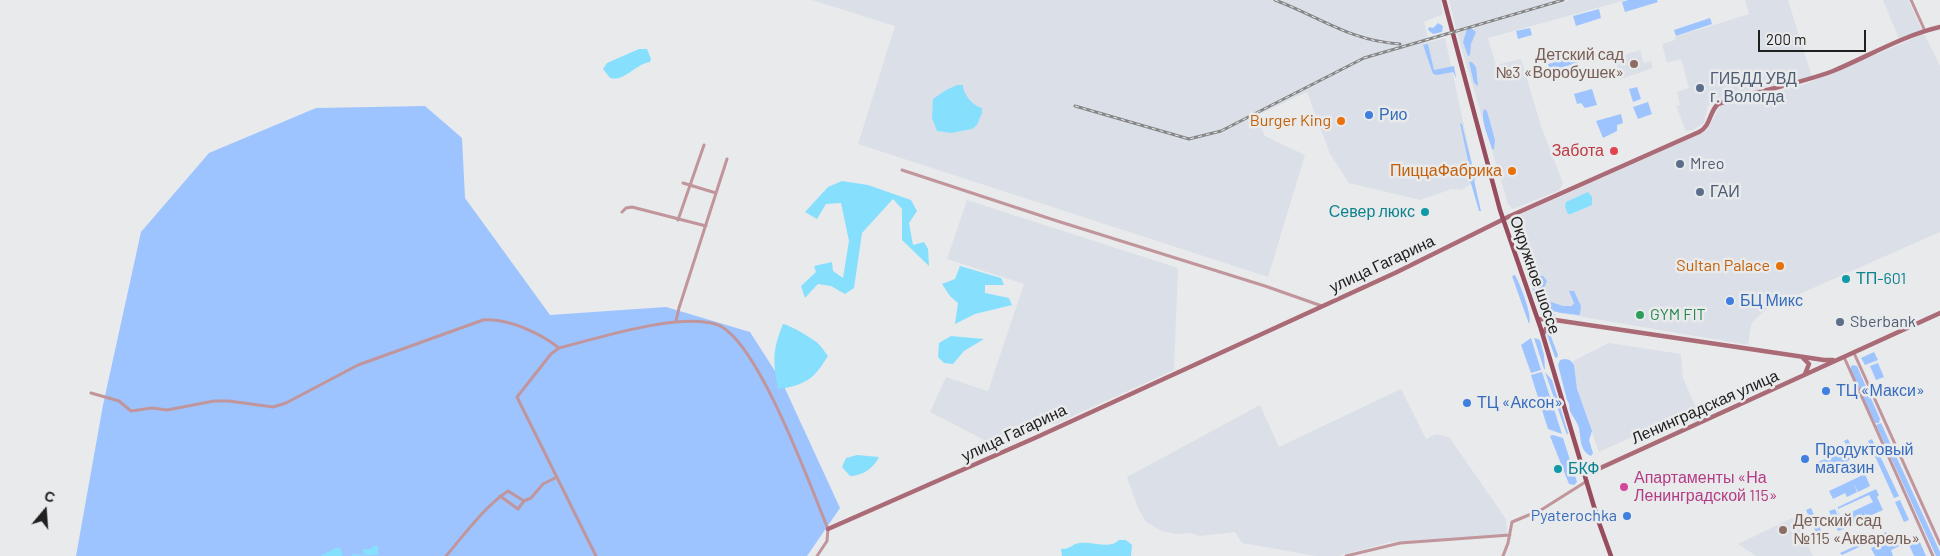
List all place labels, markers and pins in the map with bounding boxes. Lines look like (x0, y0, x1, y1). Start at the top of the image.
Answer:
place label: Детский сад №3 «Воробушек» (1495, 45, 1624, 83)
marker: Детский сад №3 «Воробушек» (1628, 58, 1640, 70)
place label: ГИБДД УВД г. Вологда (1710, 69, 1797, 107)
marker: ГИБДД УВД г. Вологда (1694, 82, 1706, 94)
place label: Рио (1379, 105, 1408, 125)
marker: Рио (1363, 109, 1375, 121)
place label: Burger King (1250, 111, 1331, 131)
marker: Burger King (1335, 115, 1347, 127)
place label: Забота (1552, 141, 1604, 161)
marker: Забота (1608, 145, 1620, 157)
place label: Mreo (1690, 154, 1724, 174)
marker: Mreo (1674, 158, 1686, 170)
place label: ПиццаФабрика (1390, 161, 1502, 181)
marker: ПиццаФабрика (1506, 165, 1518, 177)
place label: ГАИ (1710, 182, 1740, 202)
marker: ГАИ (1694, 186, 1706, 198)
place label: Север люкс (1329, 202, 1415, 222)
marker: Север люкс (1419, 206, 1431, 218)
place label: Sultan Palace (1676, 256, 1770, 276)
marker: Sultan Palace (1774, 260, 1786, 272)
place label: ТП-601 (1856, 269, 1906, 289)
marker: ТП-601 (1840, 273, 1852, 285)
place label: БЦ Микс (1740, 291, 1803, 311)
marker: БЦ Микс (1724, 295, 1736, 307)
place label: GYM FIT (1650, 305, 1706, 325)
marker: GYM FIT (1634, 309, 1646, 321)
place label: Sberbank (1850, 312, 1916, 332)
marker: Sberbank (1834, 316, 1846, 328)
place label: ТЦ «Макси» (1836, 381, 1925, 401)
marker: ТЦ «Макси» (1820, 385, 1832, 397)
place label: ТЦ «Аксон» (1477, 393, 1563, 413)
marker: ТЦ «Аксон» (1461, 397, 1473, 409)
place label: Продуктовый магазин (1815, 440, 1913, 478)
marker: Продуктовый магазин (1799, 453, 1811, 465)
place label: БКФ (1568, 459, 1599, 479)
marker: БКФ (1552, 463, 1564, 475)
place label: Апартаменты «На Ленинградской 115» (1634, 468, 1777, 506)
marker: Апартаменты «На Ленинградской 115» (1618, 481, 1630, 493)
place label: Pyaterochka (1531, 506, 1617, 526)
marker: Pyaterochka (1621, 510, 1633, 522)
place label: Детский сад №115 «Акварель» (1793, 511, 1920, 549)
marker: Детский сад №115 «Акварель» (1777, 524, 1789, 536)

